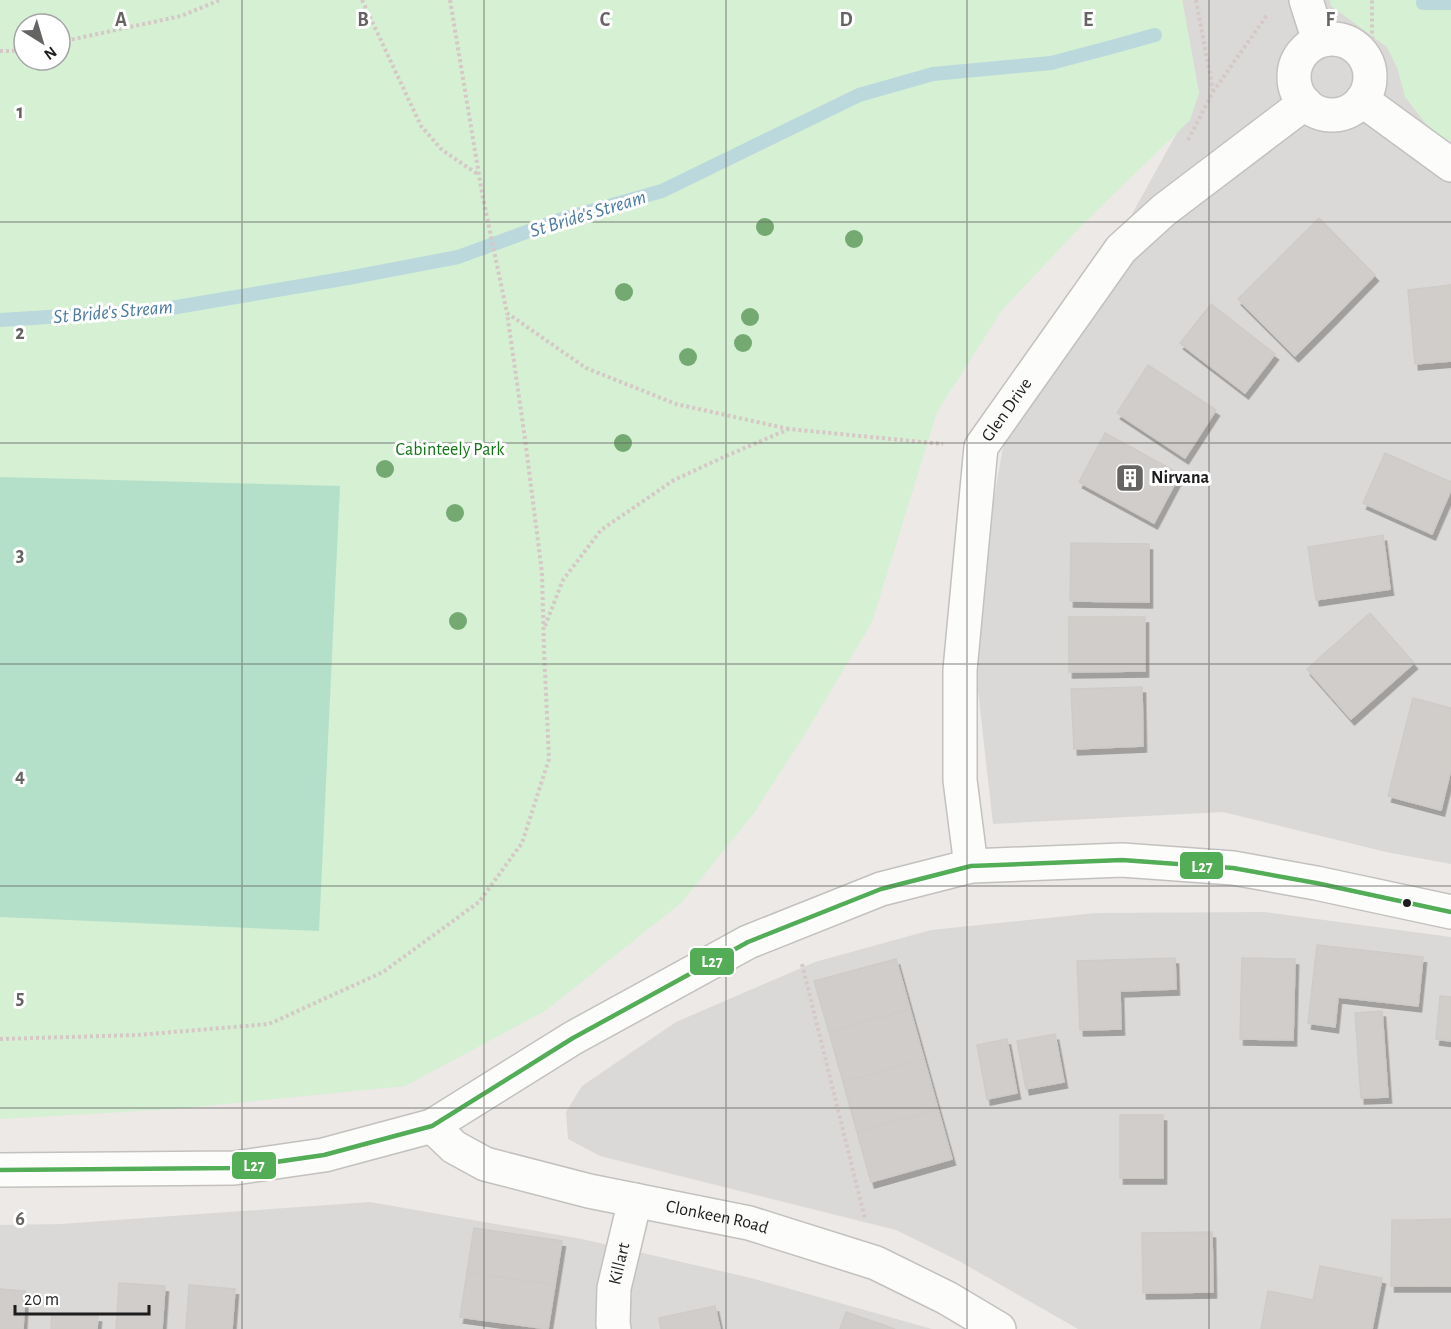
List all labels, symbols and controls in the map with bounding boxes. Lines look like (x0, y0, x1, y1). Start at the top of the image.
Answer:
text: A (115, 10, 127, 30)
text: B (357, 10, 369, 30)
text: C (600, 10, 611, 30)
text: D (839, 10, 853, 30)
text: E (1083, 10, 1093, 30)
text: F (1325, 10, 1335, 30)
north arrow (12, 12, 72, 72)
text: N (41, 43, 60, 63)
text: 1 (16, 102, 24, 122)
water label: St Bride's Stream (528, 187, 648, 241)
water label: St Bride's Stream (52, 297, 174, 327)
text: 2 (15, 323, 25, 343)
street label: Glen Drive (979, 375, 1036, 445)
park label: Cabinteely Park (396, 441, 505, 459)
building icon: Nirvana (1114, 462, 1146, 494)
place label: Nirvana (1151, 469, 1209, 487)
text: 3 (16, 545, 24, 565)
text: 4 (15, 766, 25, 786)
line badge: L27 (1179, 851, 1224, 880)
text: L27 (1191, 859, 1213, 875)
unlabelled marker (1401, 897, 1413, 909)
line badge: L27 (689, 947, 735, 976)
text: L27 (701, 954, 723, 970)
text: 5 (16, 988, 24, 1008)
line badge: L27 (231, 1151, 277, 1180)
text: L27 (243, 1158, 265, 1174)
street label: Clonkeen Road (664, 1198, 771, 1238)
text: 6 (15, 1209, 25, 1229)
street label: Killart (606, 1241, 634, 1287)
scale bar (15, 1278, 148, 1316)
text: 20 m (24, 1291, 59, 1309)

